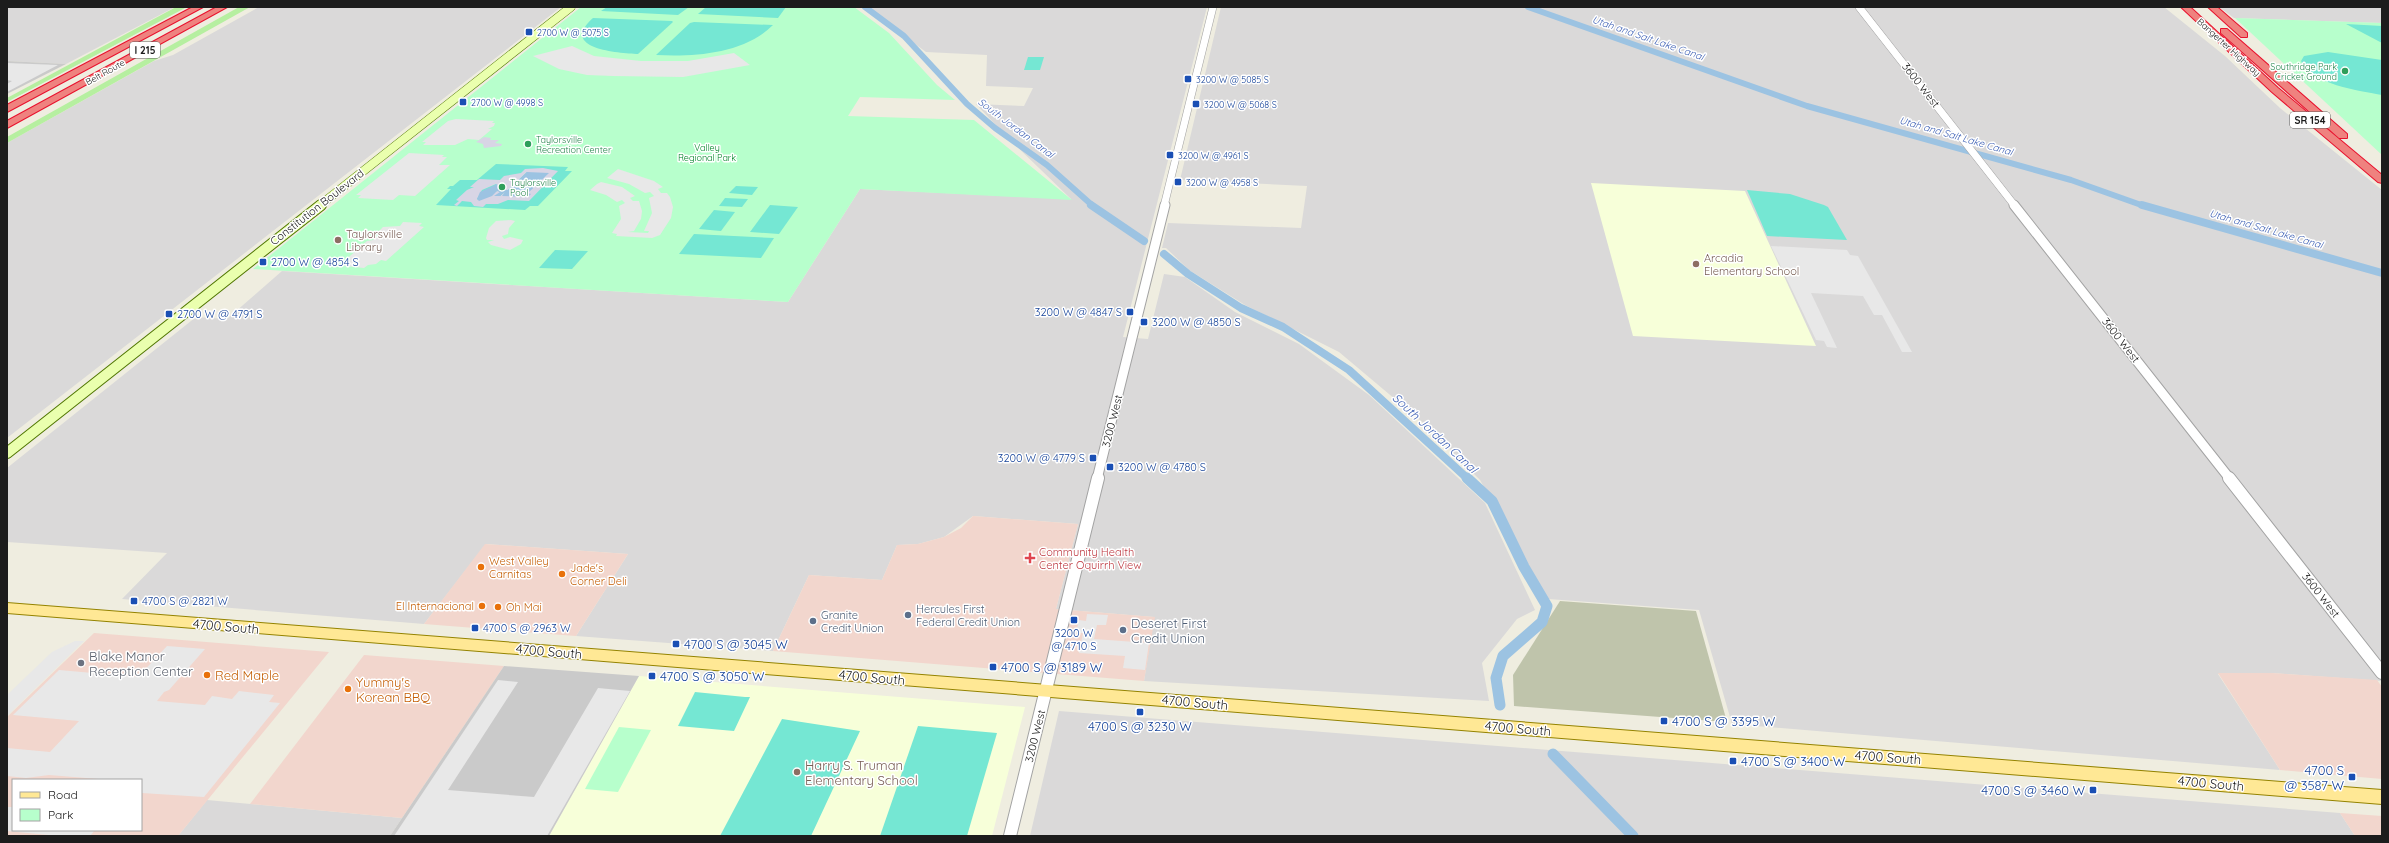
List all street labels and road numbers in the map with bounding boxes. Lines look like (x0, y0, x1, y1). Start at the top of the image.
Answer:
street label: Bangerter Highway (2195, 16, 2263, 78)
road number: I 215 (130, 42, 160, 58)
street label: Belt Route (83, 57, 127, 87)
street label: 3600 West (1899, 60, 1943, 111)
road number: SR 154 (2290, 112, 2330, 128)
street label: Constitution Boulevard (267, 166, 367, 248)
street label: 3600 West (2099, 315, 2143, 366)
street label: 3200 West (1099, 393, 1125, 449)
street label: 3600 West (2299, 570, 2343, 621)
street label: 4700 South (192, 615, 260, 637)
street label: 4700 South (515, 640, 583, 662)
street label: 4700 South (838, 666, 906, 688)
street label: 4700 South (1161, 691, 1229, 713)
street label: 3200 West (1022, 708, 1048, 764)
street label: 4700 South (1484, 717, 1552, 739)
street label: 4700 South (1854, 747, 1922, 767)
street label: 4700 South (2177, 772, 2245, 794)

